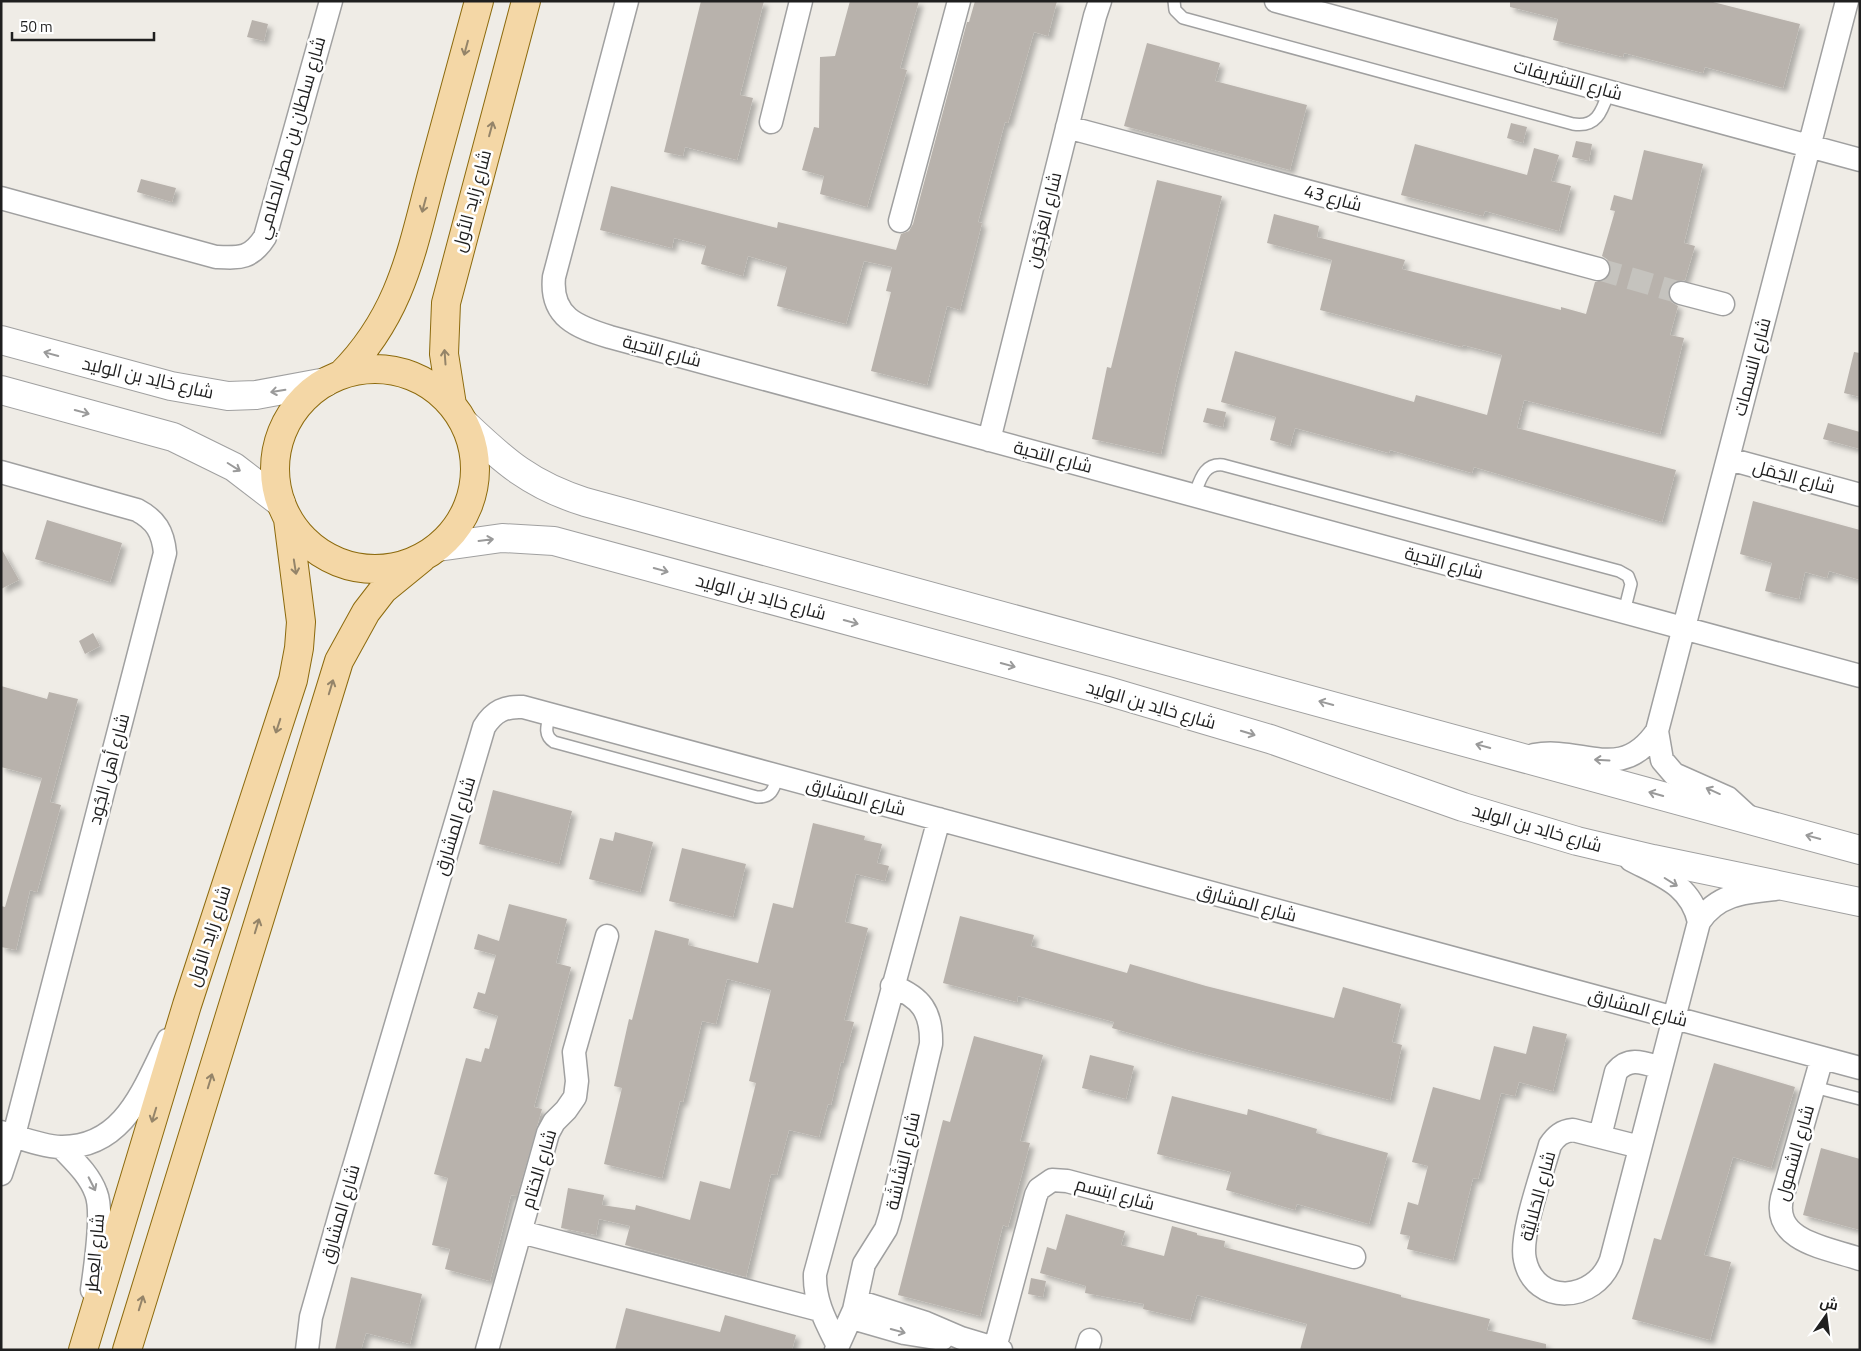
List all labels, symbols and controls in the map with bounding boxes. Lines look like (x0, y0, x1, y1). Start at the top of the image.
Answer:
scale bar (12, 10, 155, 42)
text: 50 m (20, 15, 53, 38)
street label: شارع سلطان بن مطر الحلامي (249, 33, 333, 243)
one-way arrow (461, 40, 471, 56)
street label: شارع التشريفات (1511, 52, 1626, 107)
one-way arrow (487, 121, 496, 137)
street label: شارع زايد الأول (445, 147, 498, 255)
street label: شارع العَرْجُون (1019, 169, 1068, 271)
street label: شارع 43 (1301, 177, 1365, 218)
one-way arrow (419, 197, 428, 213)
street label: شارع النسمات (1725, 315, 1778, 419)
street label: شارع التحية (620, 327, 704, 374)
one-way arrow (43, 348, 59, 358)
street label: شارع خالِد بن الوليد (80, 349, 216, 406)
one-way arrow (440, 349, 449, 365)
one-way arrow (270, 386, 286, 396)
one-way arrow (74, 407, 90, 417)
street label: شارع التحية (1011, 433, 1095, 480)
street label: شارع الجَمَل (1750, 453, 1838, 500)
one-way arrow (226, 463, 240, 473)
one-way arrow (478, 535, 494, 545)
street label: شارع التحية (1402, 539, 1486, 586)
one-way arrow (290, 559, 300, 575)
one-way arrow (652, 565, 668, 575)
street label: شارع خالِد بن الوليد (693, 566, 829, 627)
one-way arrow (843, 618, 859, 627)
one-way arrow (999, 661, 1015, 670)
street label: شارع خالِد بن الوليد (1083, 673, 1219, 736)
one-way arrow (327, 679, 337, 695)
one-way arrow (1318, 698, 1334, 707)
street label: شارع أهل الجُود (81, 710, 136, 828)
one-way arrow (272, 718, 282, 734)
one-way arrow (1240, 728, 1256, 738)
one-way arrow (1475, 740, 1491, 750)
one-way arrow (1594, 755, 1610, 765)
street label: شارع المشارق (803, 770, 909, 823)
street label: شارع المشارق (427, 773, 482, 878)
one-way arrow (1706, 786, 1721, 796)
one-way arrow (1648, 788, 1664, 798)
street label: شارع خالِد بن الوليد (1469, 796, 1605, 859)
one-way arrow (1805, 832, 1821, 841)
street label: شارع المشارق (1194, 876, 1300, 929)
one-way arrow (1664, 877, 1678, 887)
street label: شارع زايد الأول (179, 882, 238, 990)
one-way arrow (253, 918, 263, 934)
street label: شارع المشارق (1585, 981, 1691, 1034)
one-way arrow (205, 1073, 215, 1089)
street label: شارع الشمول (1768, 1102, 1821, 1204)
one-way arrow (148, 1106, 158, 1122)
street label: شارع البَشَاشَة (878, 1109, 927, 1213)
street label: شارع الختام (514, 1126, 563, 1212)
street label: شارع الحَلالِيَّة (1513, 1148, 1562, 1244)
street label: شارع المشارق (313, 1161, 367, 1267)
street label: شارع ابتسم (1072, 1170, 1158, 1217)
one-way arrow (87, 1177, 97, 1192)
street label: شارع العِطر (78, 1212, 111, 1294)
north arrow (1801, 1291, 1851, 1341)
text: ش (1818, 1291, 1841, 1315)
one-way arrow (137, 1296, 146, 1312)
one-way arrow (890, 1327, 906, 1337)

